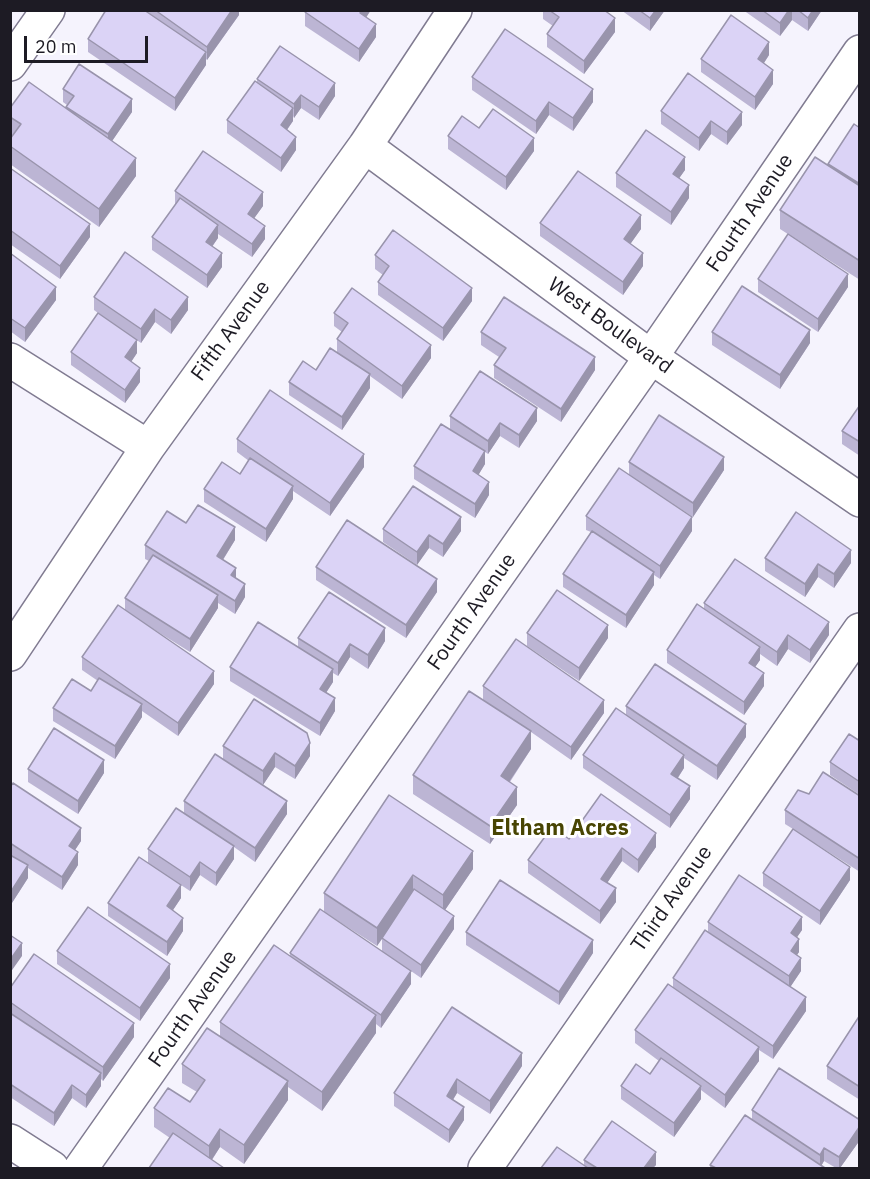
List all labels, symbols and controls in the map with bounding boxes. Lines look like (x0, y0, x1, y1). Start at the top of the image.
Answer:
scale bar (27, 24, 152, 62)
text: 20 m (35, 35, 77, 58)
street label: Fourth Avenue (701, 149, 799, 277)
street label: West Boulevard (543, 272, 677, 380)
street label: Fifth Avenue (186, 276, 276, 386)
street label: Fourth Avenue (422, 549, 522, 675)
district label: Eltham Acres (491, 816, 629, 842)
street label: Third Avenue (626, 841, 718, 957)
street label: Fourth Avenue (143, 946, 243, 1072)

